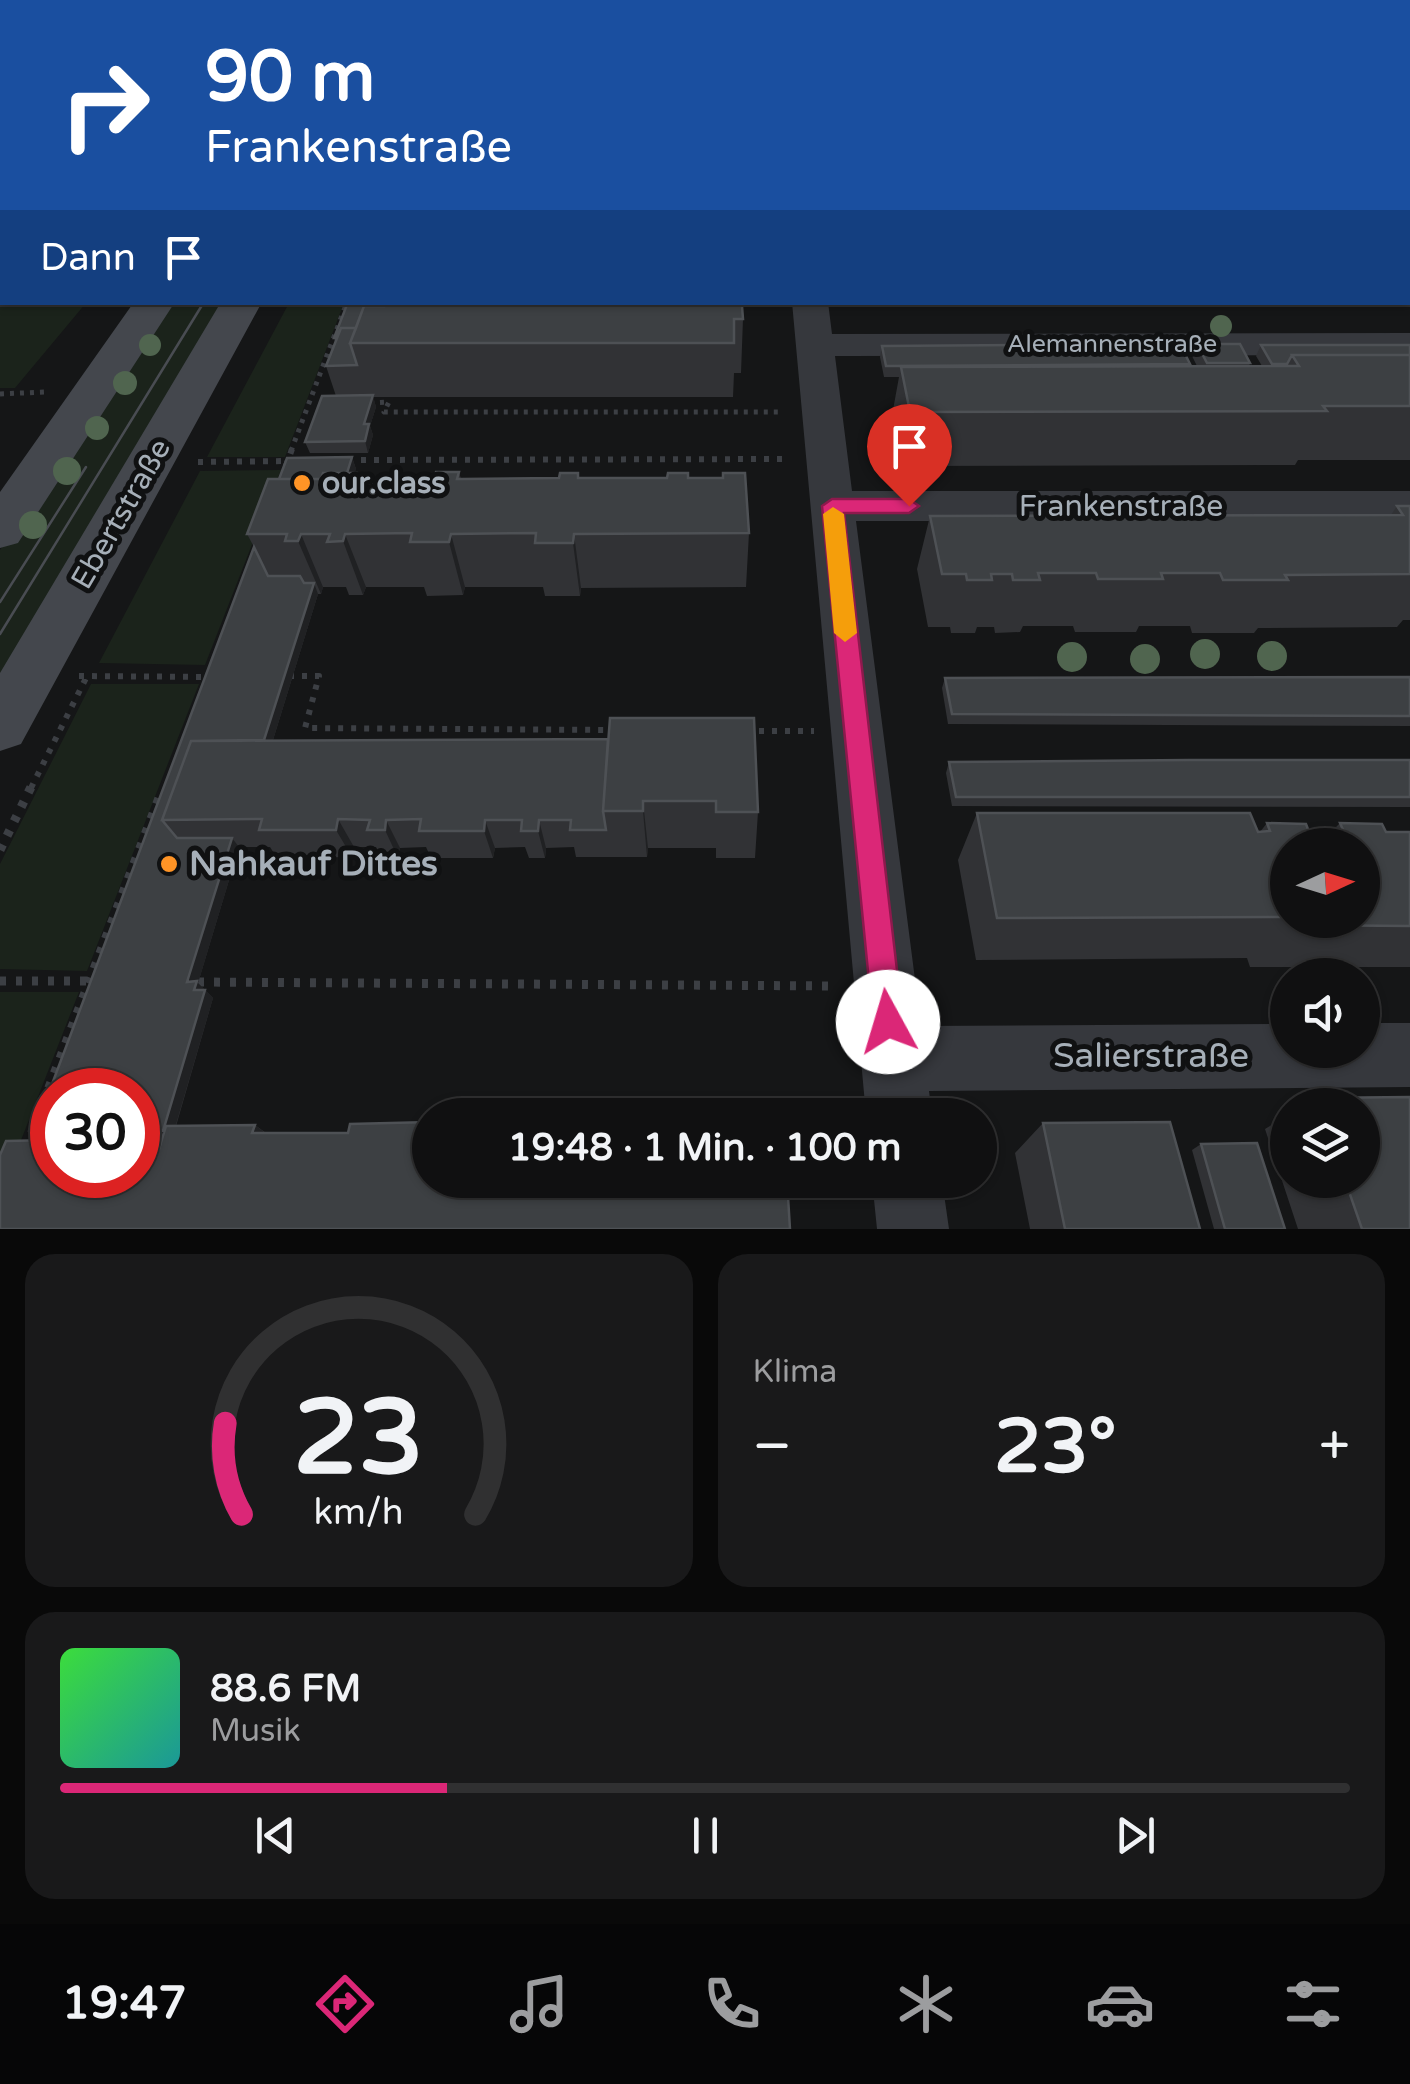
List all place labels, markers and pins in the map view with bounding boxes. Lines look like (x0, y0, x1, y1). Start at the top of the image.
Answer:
pin (867, 404, 952, 507)
place label: our.class (322, 465, 446, 502)
marker: our.class (291, 472, 313, 494)
place label: Nahkauf Dittes (189, 843, 438, 885)
marker: Nahkauf Dittes (158, 853, 180, 875)

